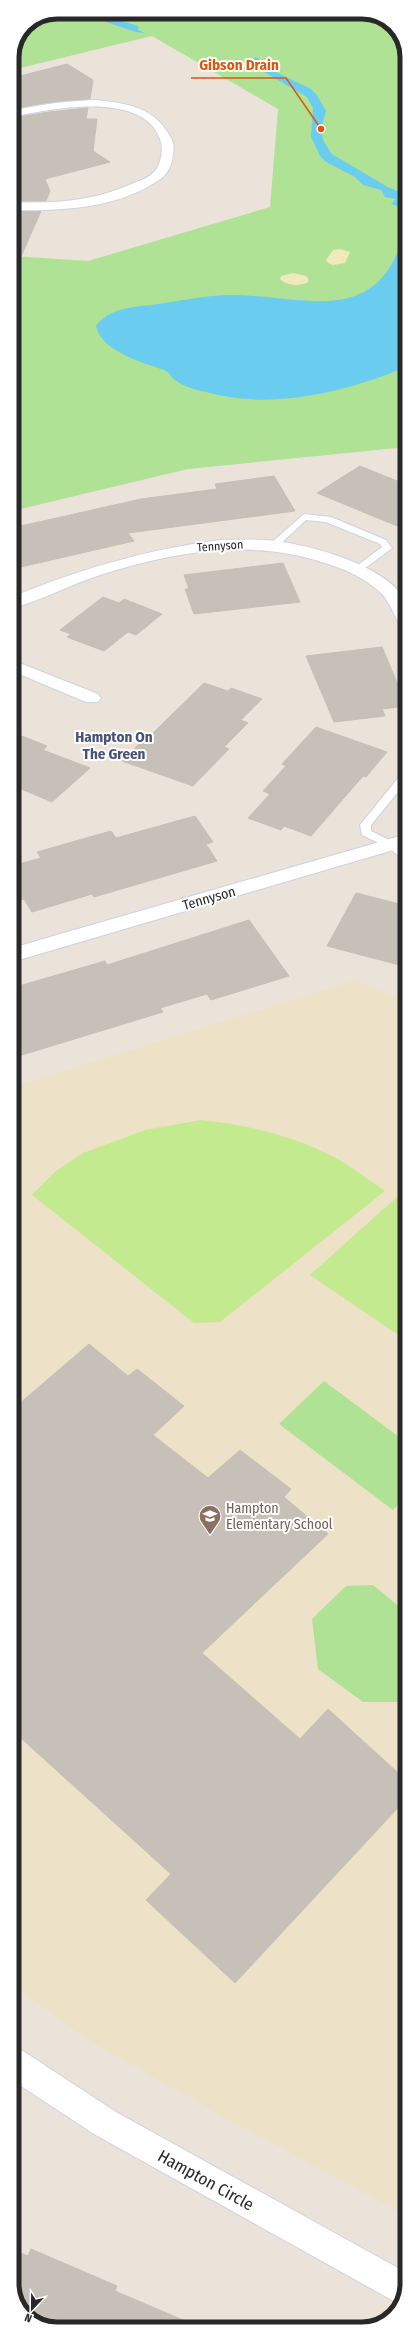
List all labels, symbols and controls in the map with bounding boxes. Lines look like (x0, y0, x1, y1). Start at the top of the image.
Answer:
callout: Gibson Drain (191, 51, 286, 78)
text: Gibson Drain (199, 56, 279, 74)
street label: Tennyson (196, 537, 244, 555)
district label: Hampton On The Green (75, 728, 153, 763)
street label: Tennyson (181, 883, 238, 914)
place label: Hampton Elementary School (226, 1500, 333, 1533)
school or university icon: Hampton Elementary School (197, 1503, 223, 1536)
street label: Hampton Circle (154, 2145, 257, 2215)
north arrow (12, 2289, 52, 2329)
text: N (23, 2311, 34, 2325)

